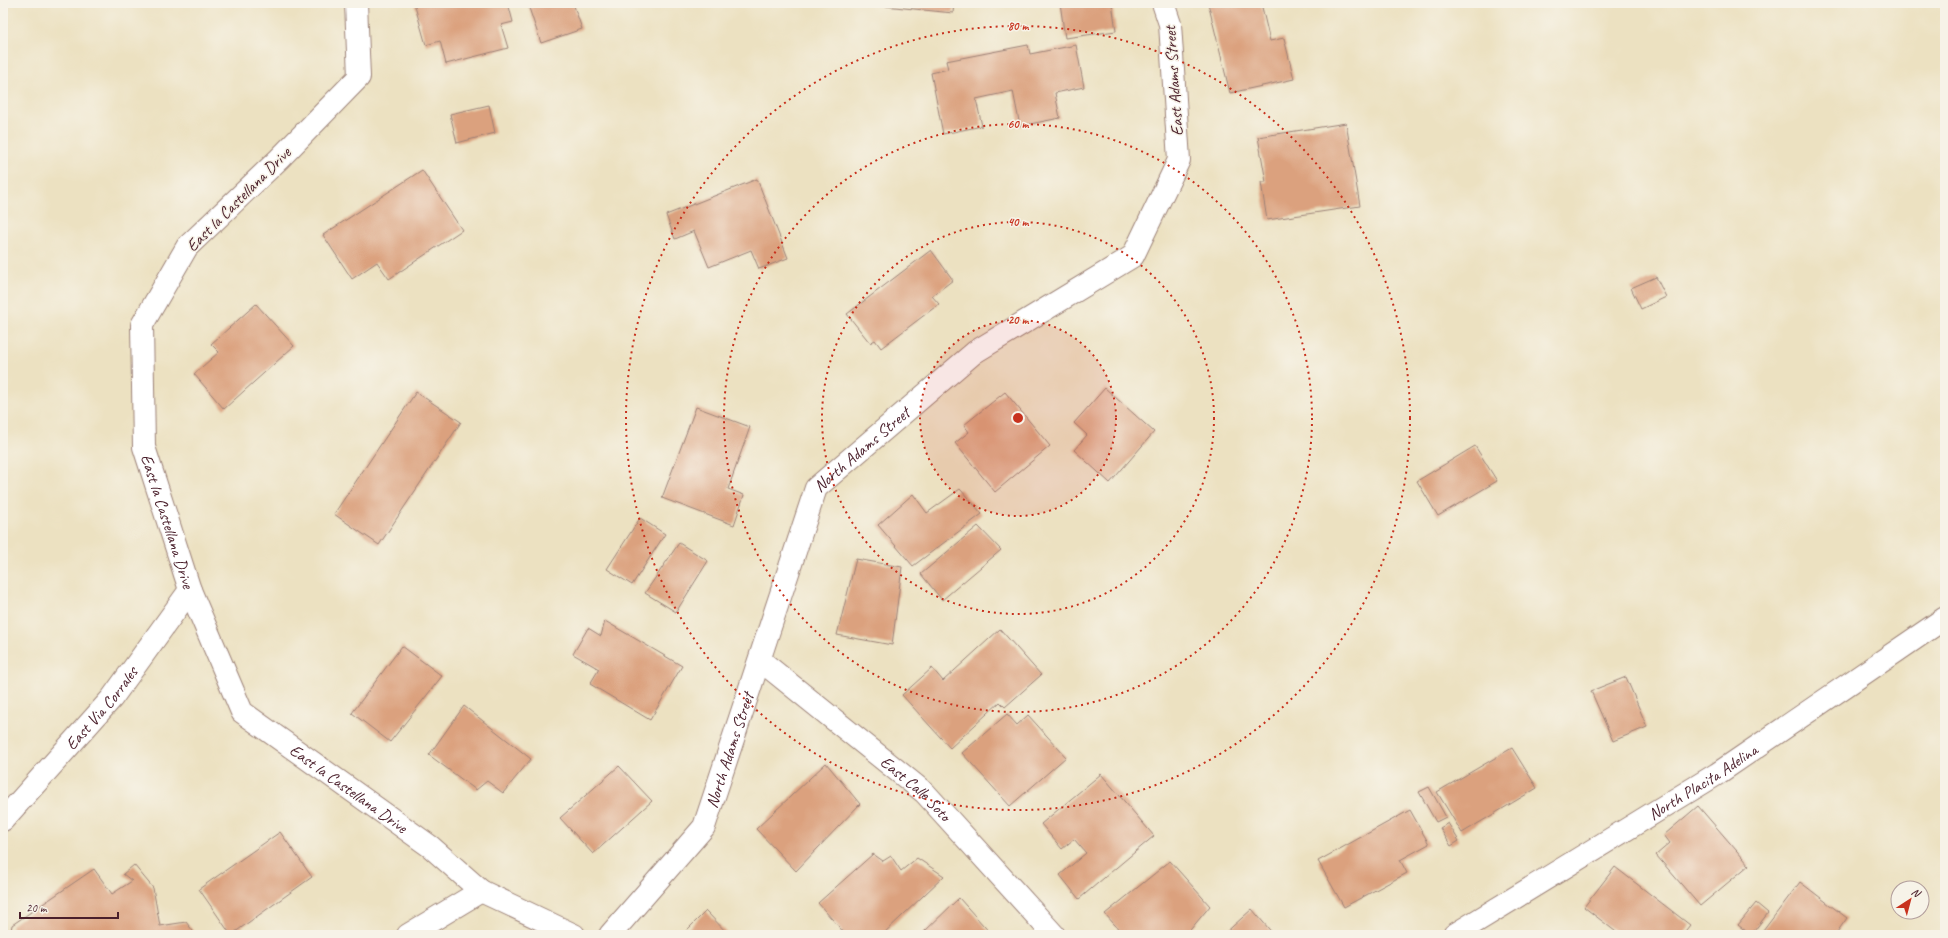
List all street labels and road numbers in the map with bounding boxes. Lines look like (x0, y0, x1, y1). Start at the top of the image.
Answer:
street label: East Adams Street (1159, 23, 1188, 137)
street label: East la Castellana Drive (182, 142, 296, 256)
street label: North Adams Street (809, 401, 916, 496)
street label: East la Castellana Drive (136, 452, 199, 593)
street label: East Via Corrales (61, 661, 144, 754)
street label: North Adams Street (701, 688, 759, 811)
street label: North Placita Adelina (1644, 738, 1763, 825)
street label: East la Castellana Drive (286, 740, 413, 839)
street label: East Calle Soto (876, 751, 957, 827)

